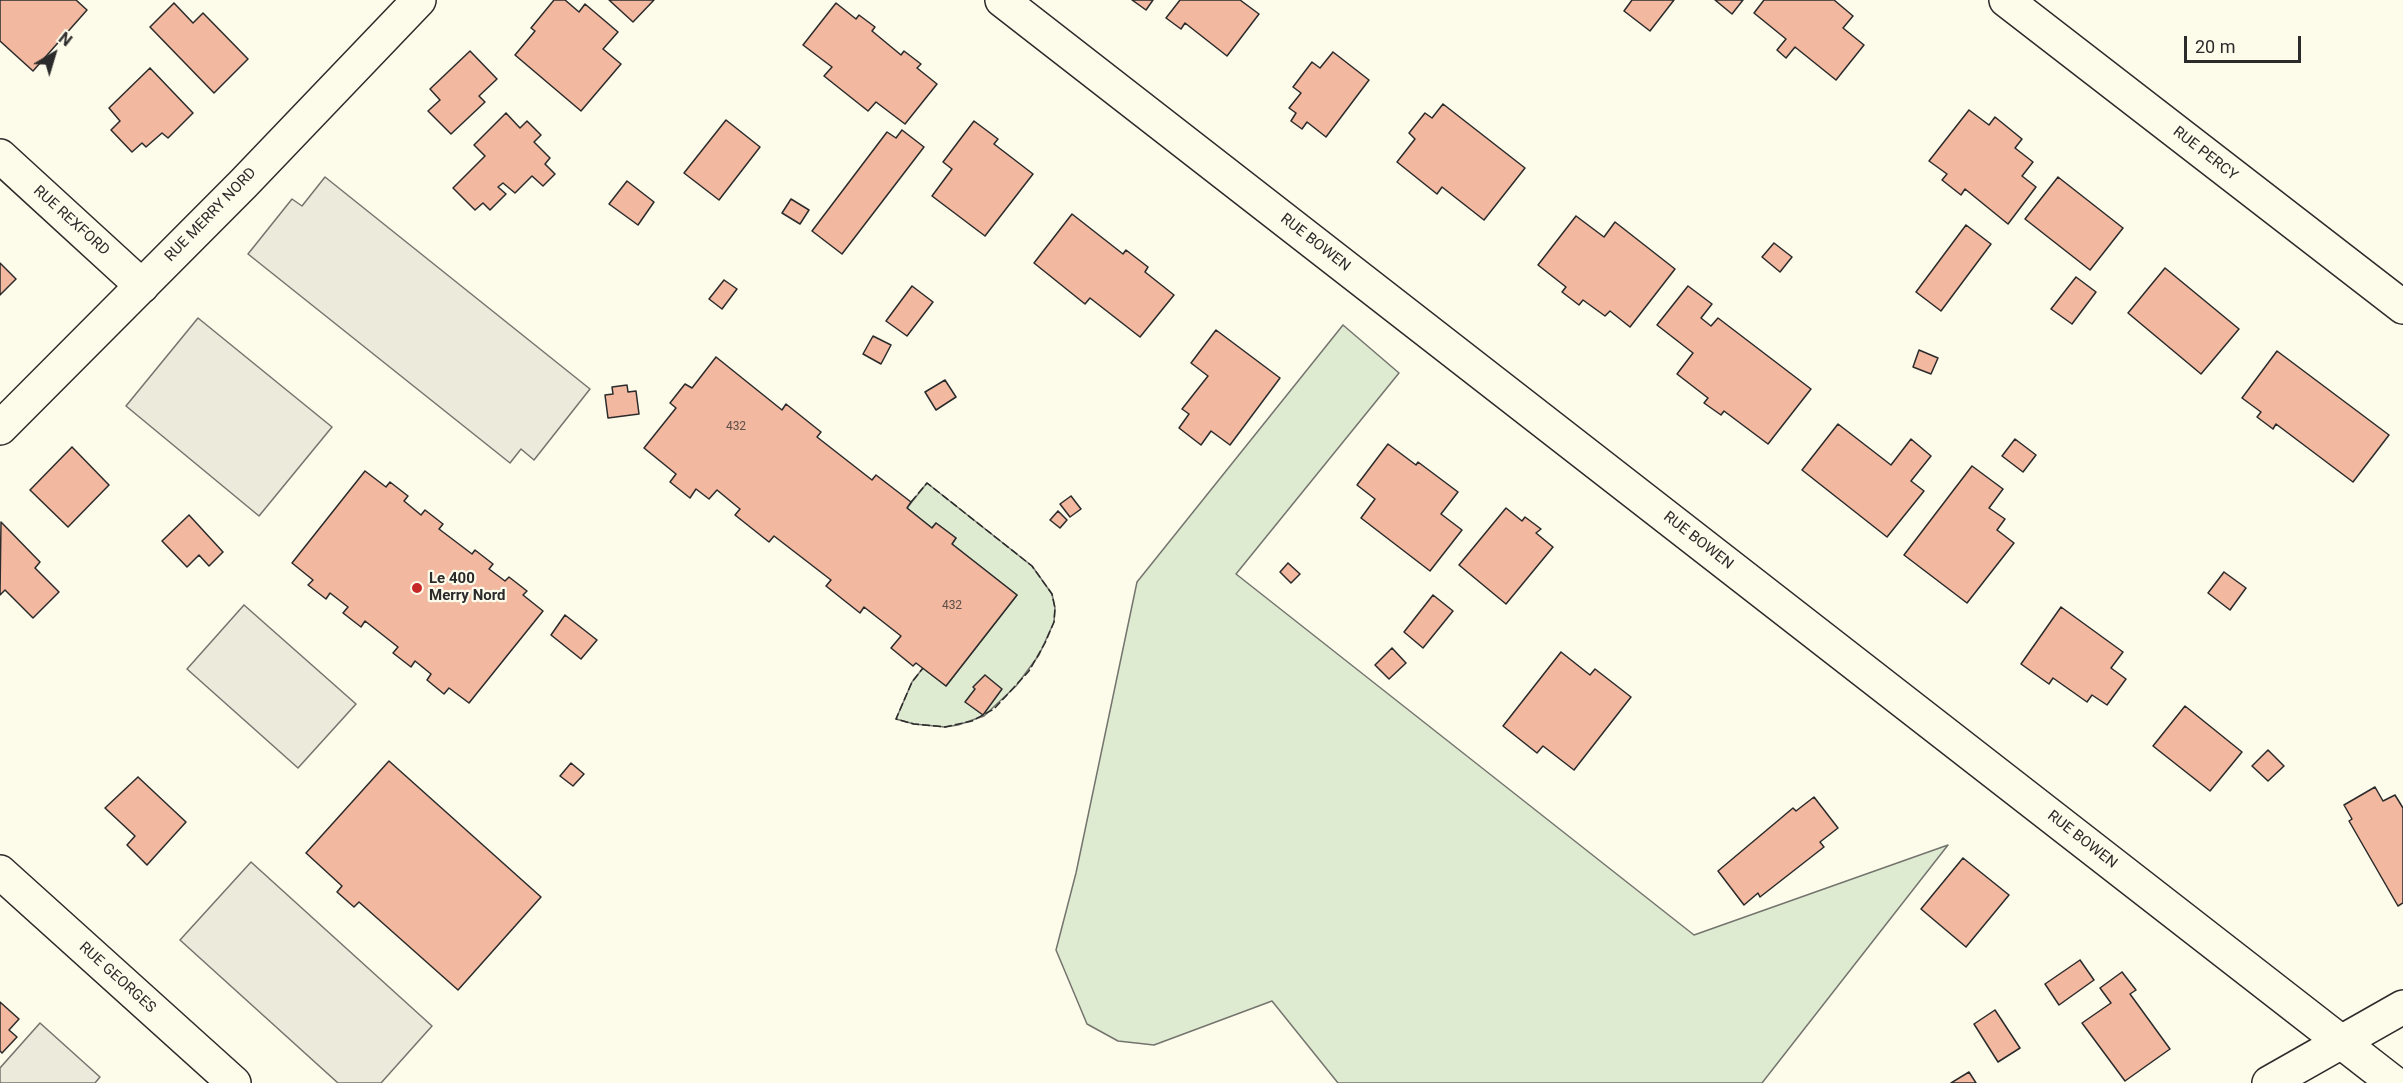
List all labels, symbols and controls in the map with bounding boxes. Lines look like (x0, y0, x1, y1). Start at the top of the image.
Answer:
north arrow (24, 24, 84, 84)
scale bar (2187, 24, 2304, 62)
text: N (55, 28, 76, 50)
text: 20 m (2195, 36, 2235, 57)
street label: RUE PERCY (2169, 123, 2241, 185)
street label: RUE MERRY NORD (162, 164, 260, 266)
street label: RUE REXFORD (29, 182, 113, 260)
street label: RUE BOWEN (1277, 210, 1353, 276)
house number: 432 (726, 420, 746, 434)
street label: RUE BOWEN (1660, 508, 1736, 574)
place label: Le 400 Merry Nord (429, 570, 505, 605)
marker: Le 400 Merry Nord (410, 581, 424, 595)
house number: 432 (942, 599, 962, 613)
street label: RUE BOWEN (2044, 807, 2120, 873)
street label: RUE GEORGES (75, 939, 159, 1017)

